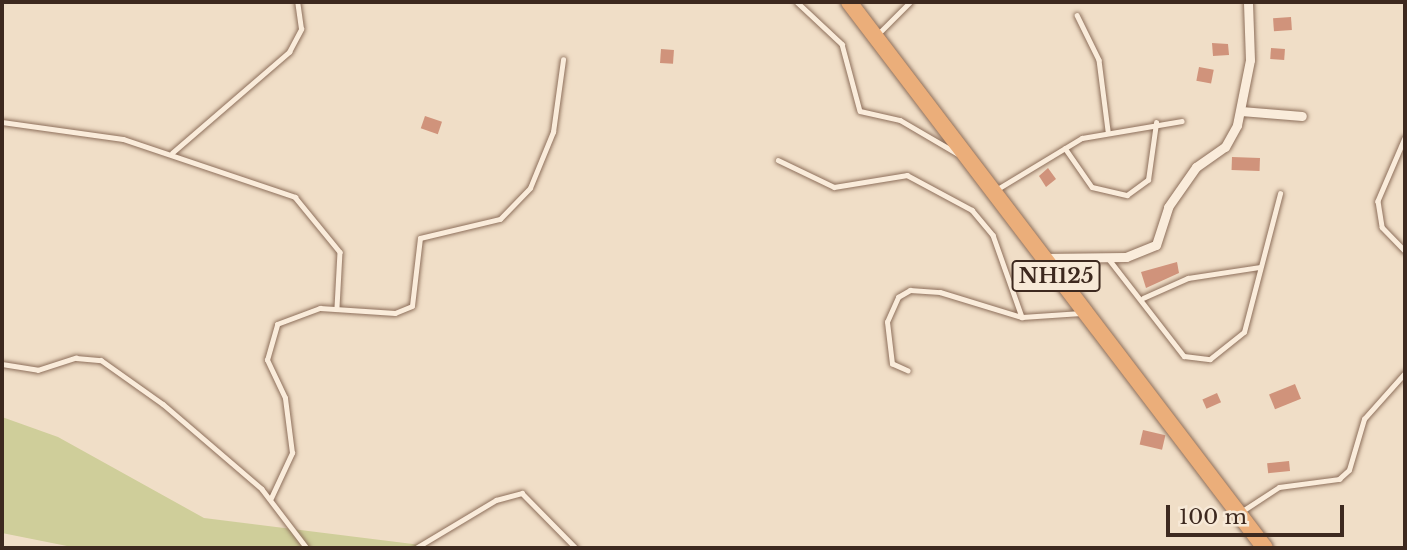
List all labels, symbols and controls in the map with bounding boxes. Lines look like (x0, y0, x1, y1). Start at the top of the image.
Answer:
road number: NH125 (1010, 258, 1102, 294)
scale bar (1169, 490, 1348, 534)
text: 100 m (1179, 504, 1247, 530)

